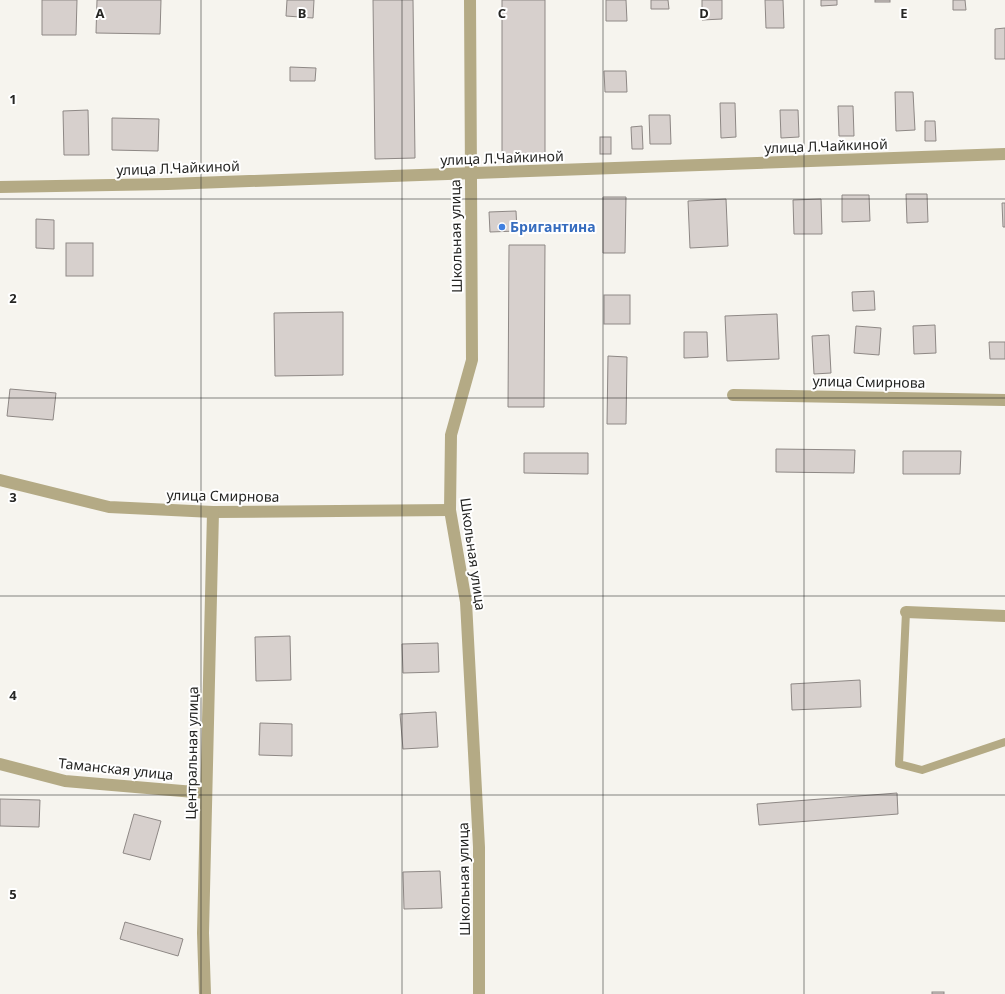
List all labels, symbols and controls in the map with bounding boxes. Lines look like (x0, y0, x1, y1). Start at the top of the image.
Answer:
text: A (96, 4, 105, 22)
text: B (298, 4, 306, 22)
text: C (498, 4, 506, 22)
text: D (699, 4, 709, 22)
text: E (900, 4, 908, 22)
text: 1 (9, 90, 17, 108)
street label: улица Л.Чайкиной (764, 134, 888, 157)
street label: улица Л.Чайкиной (440, 146, 564, 169)
street label: улица Л.Чайкиной (116, 156, 240, 179)
street label: Школьная улица (445, 179, 466, 293)
place label: Бригантина (510, 217, 596, 236)
marker: Бригантина (497, 222, 507, 232)
text: 2 (9, 289, 17, 307)
street label: улица Смирнова (812, 371, 926, 392)
street label: улица Смирнова (166, 485, 280, 506)
text: 3 (9, 488, 17, 506)
street label: Школьная улица (456, 496, 491, 612)
text: 4 (9, 686, 17, 704)
street label: Центральная улица (181, 686, 202, 820)
street label: Таманская улица (58, 753, 174, 784)
street label: Школьная улица (453, 822, 474, 936)
text: 5 (9, 885, 17, 903)

